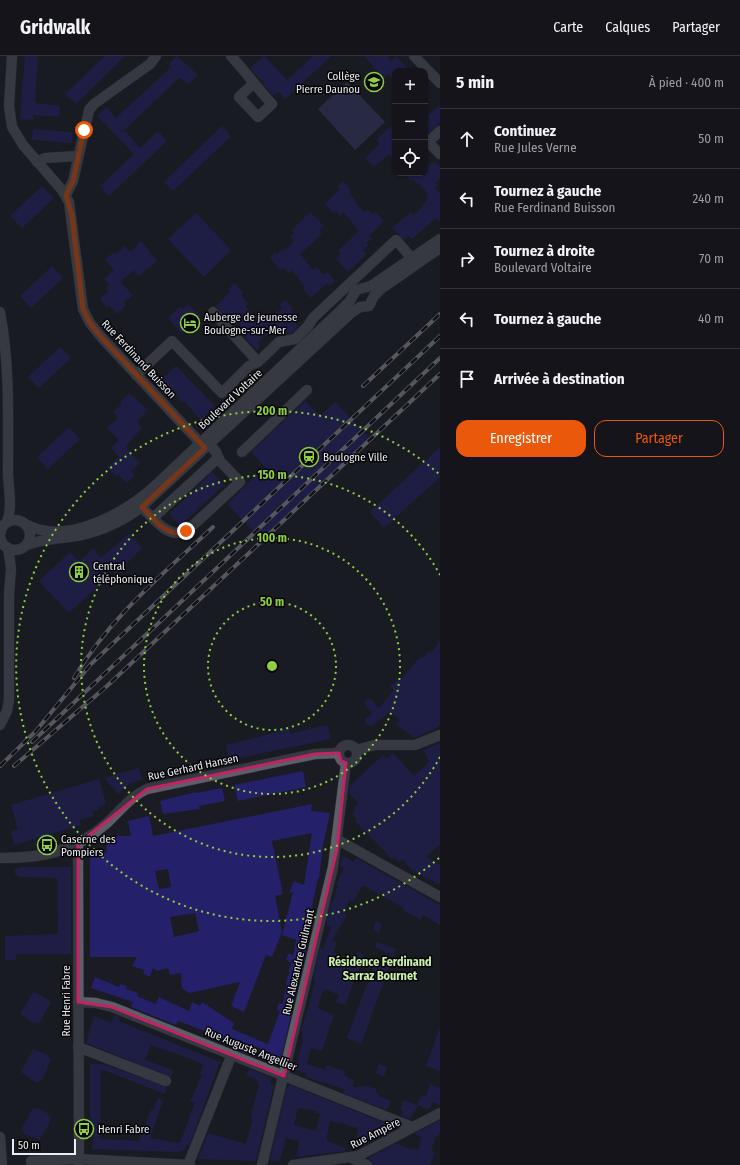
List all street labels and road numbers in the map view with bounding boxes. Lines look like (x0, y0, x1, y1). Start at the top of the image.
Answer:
street label: Rue Ferdinand Buisson (99, 317, 178, 401)
street label: Boulevard Voltaire (196, 366, 265, 432)
street label: Rue Gerhard Hansen (147, 752, 240, 783)
street label: Rue Alexandre Guilmant (280, 908, 317, 1016)
street label: Rue Henri Fabre (60, 965, 73, 1037)
street label: Rue Auguste Angellier (203, 1025, 299, 1074)
street label: Rue Ampère (348, 1115, 402, 1152)

